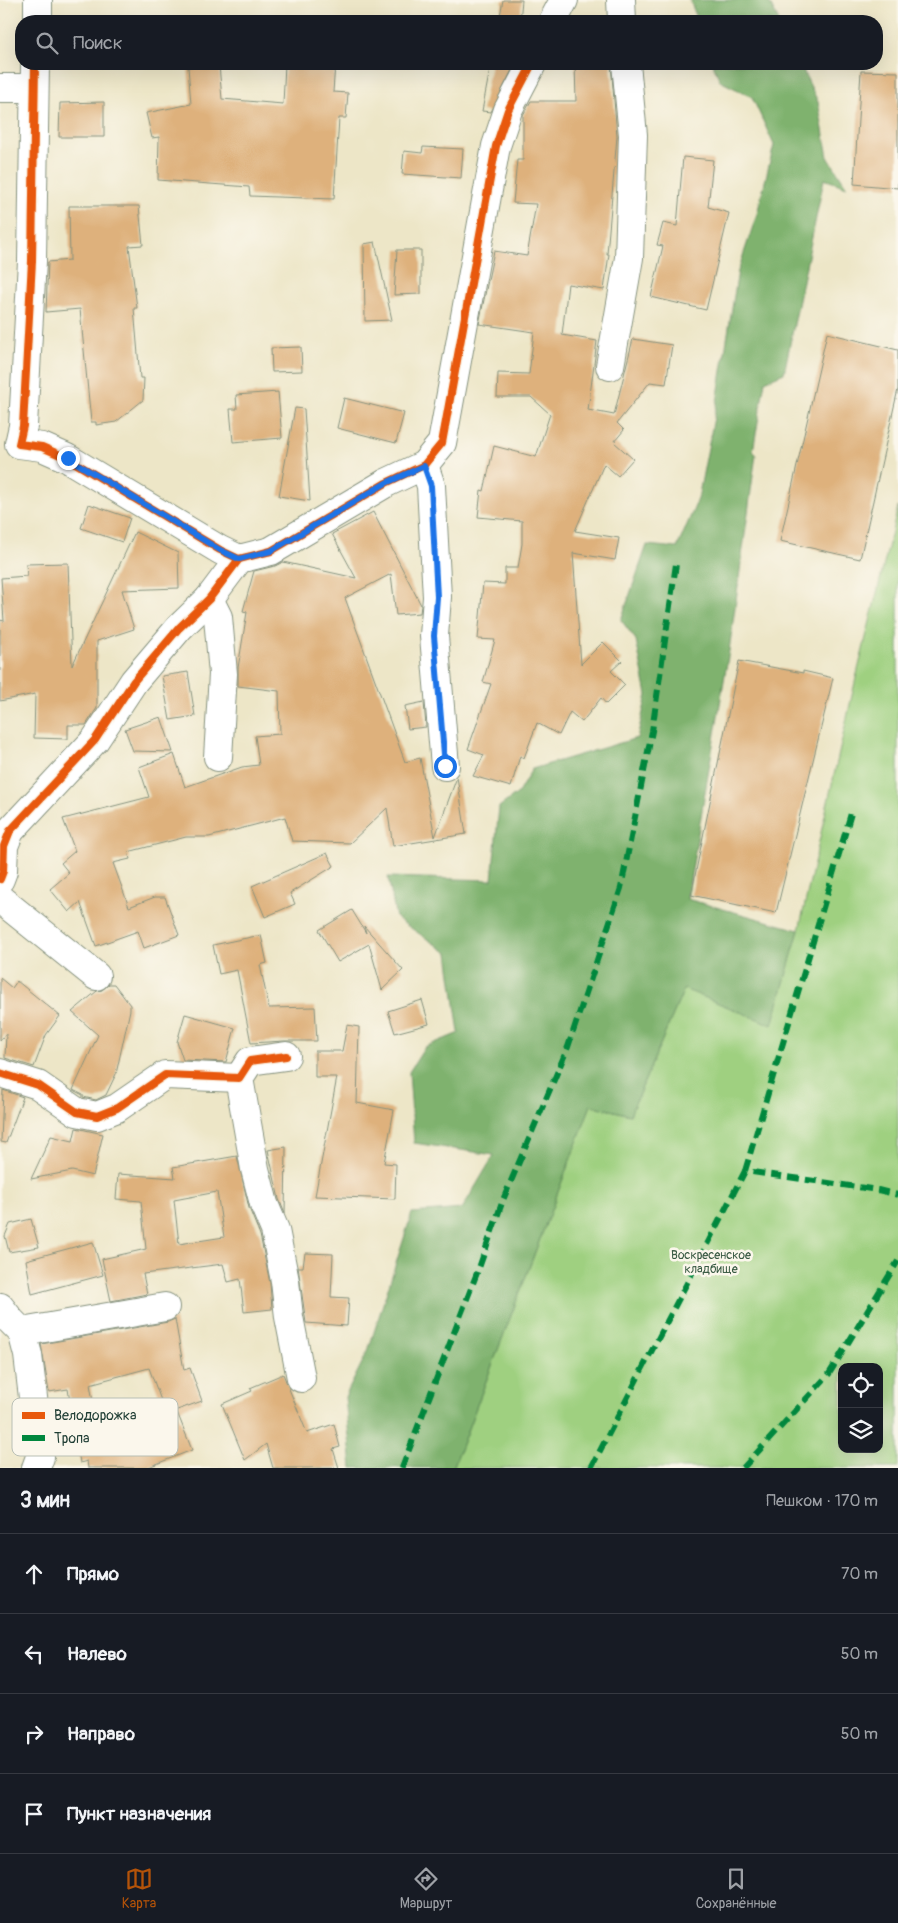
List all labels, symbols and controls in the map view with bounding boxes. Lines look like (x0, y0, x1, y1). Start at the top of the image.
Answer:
search box (15, 15, 883, 70)
icon: search (33, 29, 61, 57)
text: Поиск (73, 31, 123, 55)
route end (57, 447, 80, 470)
route start (434, 755, 457, 778)
park label: Воскресенское кладбище (671, 1248, 751, 1277)
map controls (838, 1363, 883, 1453)
button: locate (838, 1363, 883, 1408)
legend (12, 1398, 178, 1456)
text: Велодорожка (54, 1407, 136, 1424)
button: layers (838, 1408, 883, 1453)
text: Тропа (54, 1430, 90, 1447)
text: 3 мин (20, 1487, 70, 1514)
text: Пешком · 170 m (766, 1491, 878, 1511)
icon: ahead (20, 1560, 48, 1588)
text: Прямо (67, 1562, 119, 1586)
text: 70 m (841, 1564, 878, 1584)
icon: left (20, 1640, 48, 1668)
text: Налево (67, 1642, 127, 1666)
text: 50 m (841, 1644, 878, 1664)
icon: right (20, 1720, 48, 1748)
text: Направо (67, 1722, 135, 1746)
text: 50 m (841, 1724, 878, 1744)
icon: arrive (20, 1800, 48, 1828)
text: Пункт назначения (67, 1802, 211, 1826)
tab: Карта (122, 1865, 156, 1912)
tab: Маршрут (400, 1865, 452, 1912)
tab: Сохранённые (696, 1865, 776, 1912)

